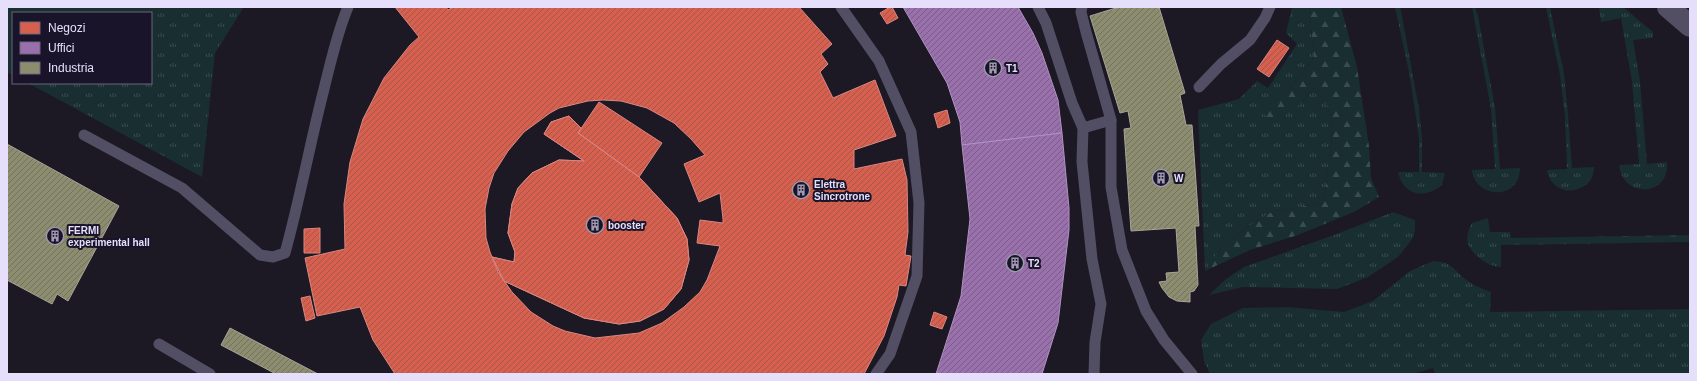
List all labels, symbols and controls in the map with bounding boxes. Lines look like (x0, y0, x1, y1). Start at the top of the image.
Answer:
legend (12, 12, 152, 84)
text: Negozi (48, 21, 85, 35)
text: Uffici (48, 41, 74, 55)
building icon: T1 (983, 58, 1003, 78)
text: Industria (48, 61, 94, 75)
place label: T1 (1006, 63, 1018, 74)
building icon: W (1151, 168, 1171, 188)
place label: W (1174, 173, 1184, 184)
place label: Elettra Sincrotrone (814, 179, 871, 202)
building icon: Elettra Sincrotrone (791, 180, 811, 200)
building icon: booster (585, 215, 605, 235)
place label: booster (608, 220, 645, 231)
place label: FERMI experimental hall (68, 225, 150, 248)
building icon: FERMI experimental hall (45, 226, 65, 246)
building icon: T2 (1005, 253, 1025, 273)
place label: T2 (1028, 258, 1040, 269)

